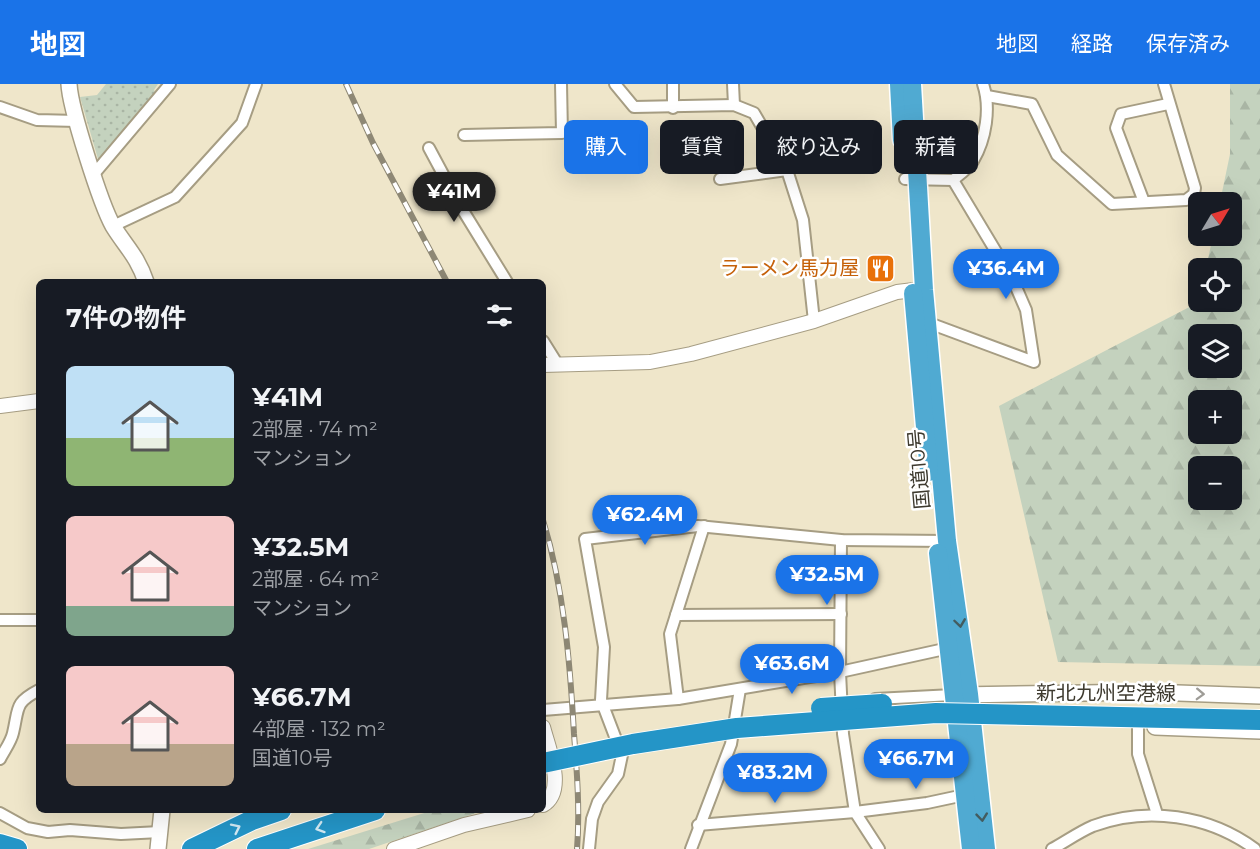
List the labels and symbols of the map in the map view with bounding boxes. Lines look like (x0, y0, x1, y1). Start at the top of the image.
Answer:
pin: ¥41M (418, 172, 490, 223)
north arrow (1188, 192, 1242, 246)
pin: ¥36.4M (957, 249, 1055, 300)
restaurant icon: ラーメン馬力屋 (864, 252, 896, 284)
place label: ラーメン馬力屋 (720, 256, 859, 280)
street label: 国道10号 (904, 428, 934, 510)
pin: ¥62.4M (596, 495, 694, 546)
pin: ¥32.5M (778, 555, 876, 606)
one-way arrow (953, 618, 965, 628)
pin: ¥63.6M (743, 644, 841, 695)
street label: 新北九州空港線 (1036, 681, 1176, 705)
one-way arrow (1195, 687, 1204, 700)
pin: ¥66.7M (867, 739, 965, 790)
pin: ¥83.2M (726, 753, 824, 804)
one-way arrow (975, 812, 988, 821)
one-way arrow (315, 820, 326, 833)
one-way arrow (230, 823, 241, 835)

